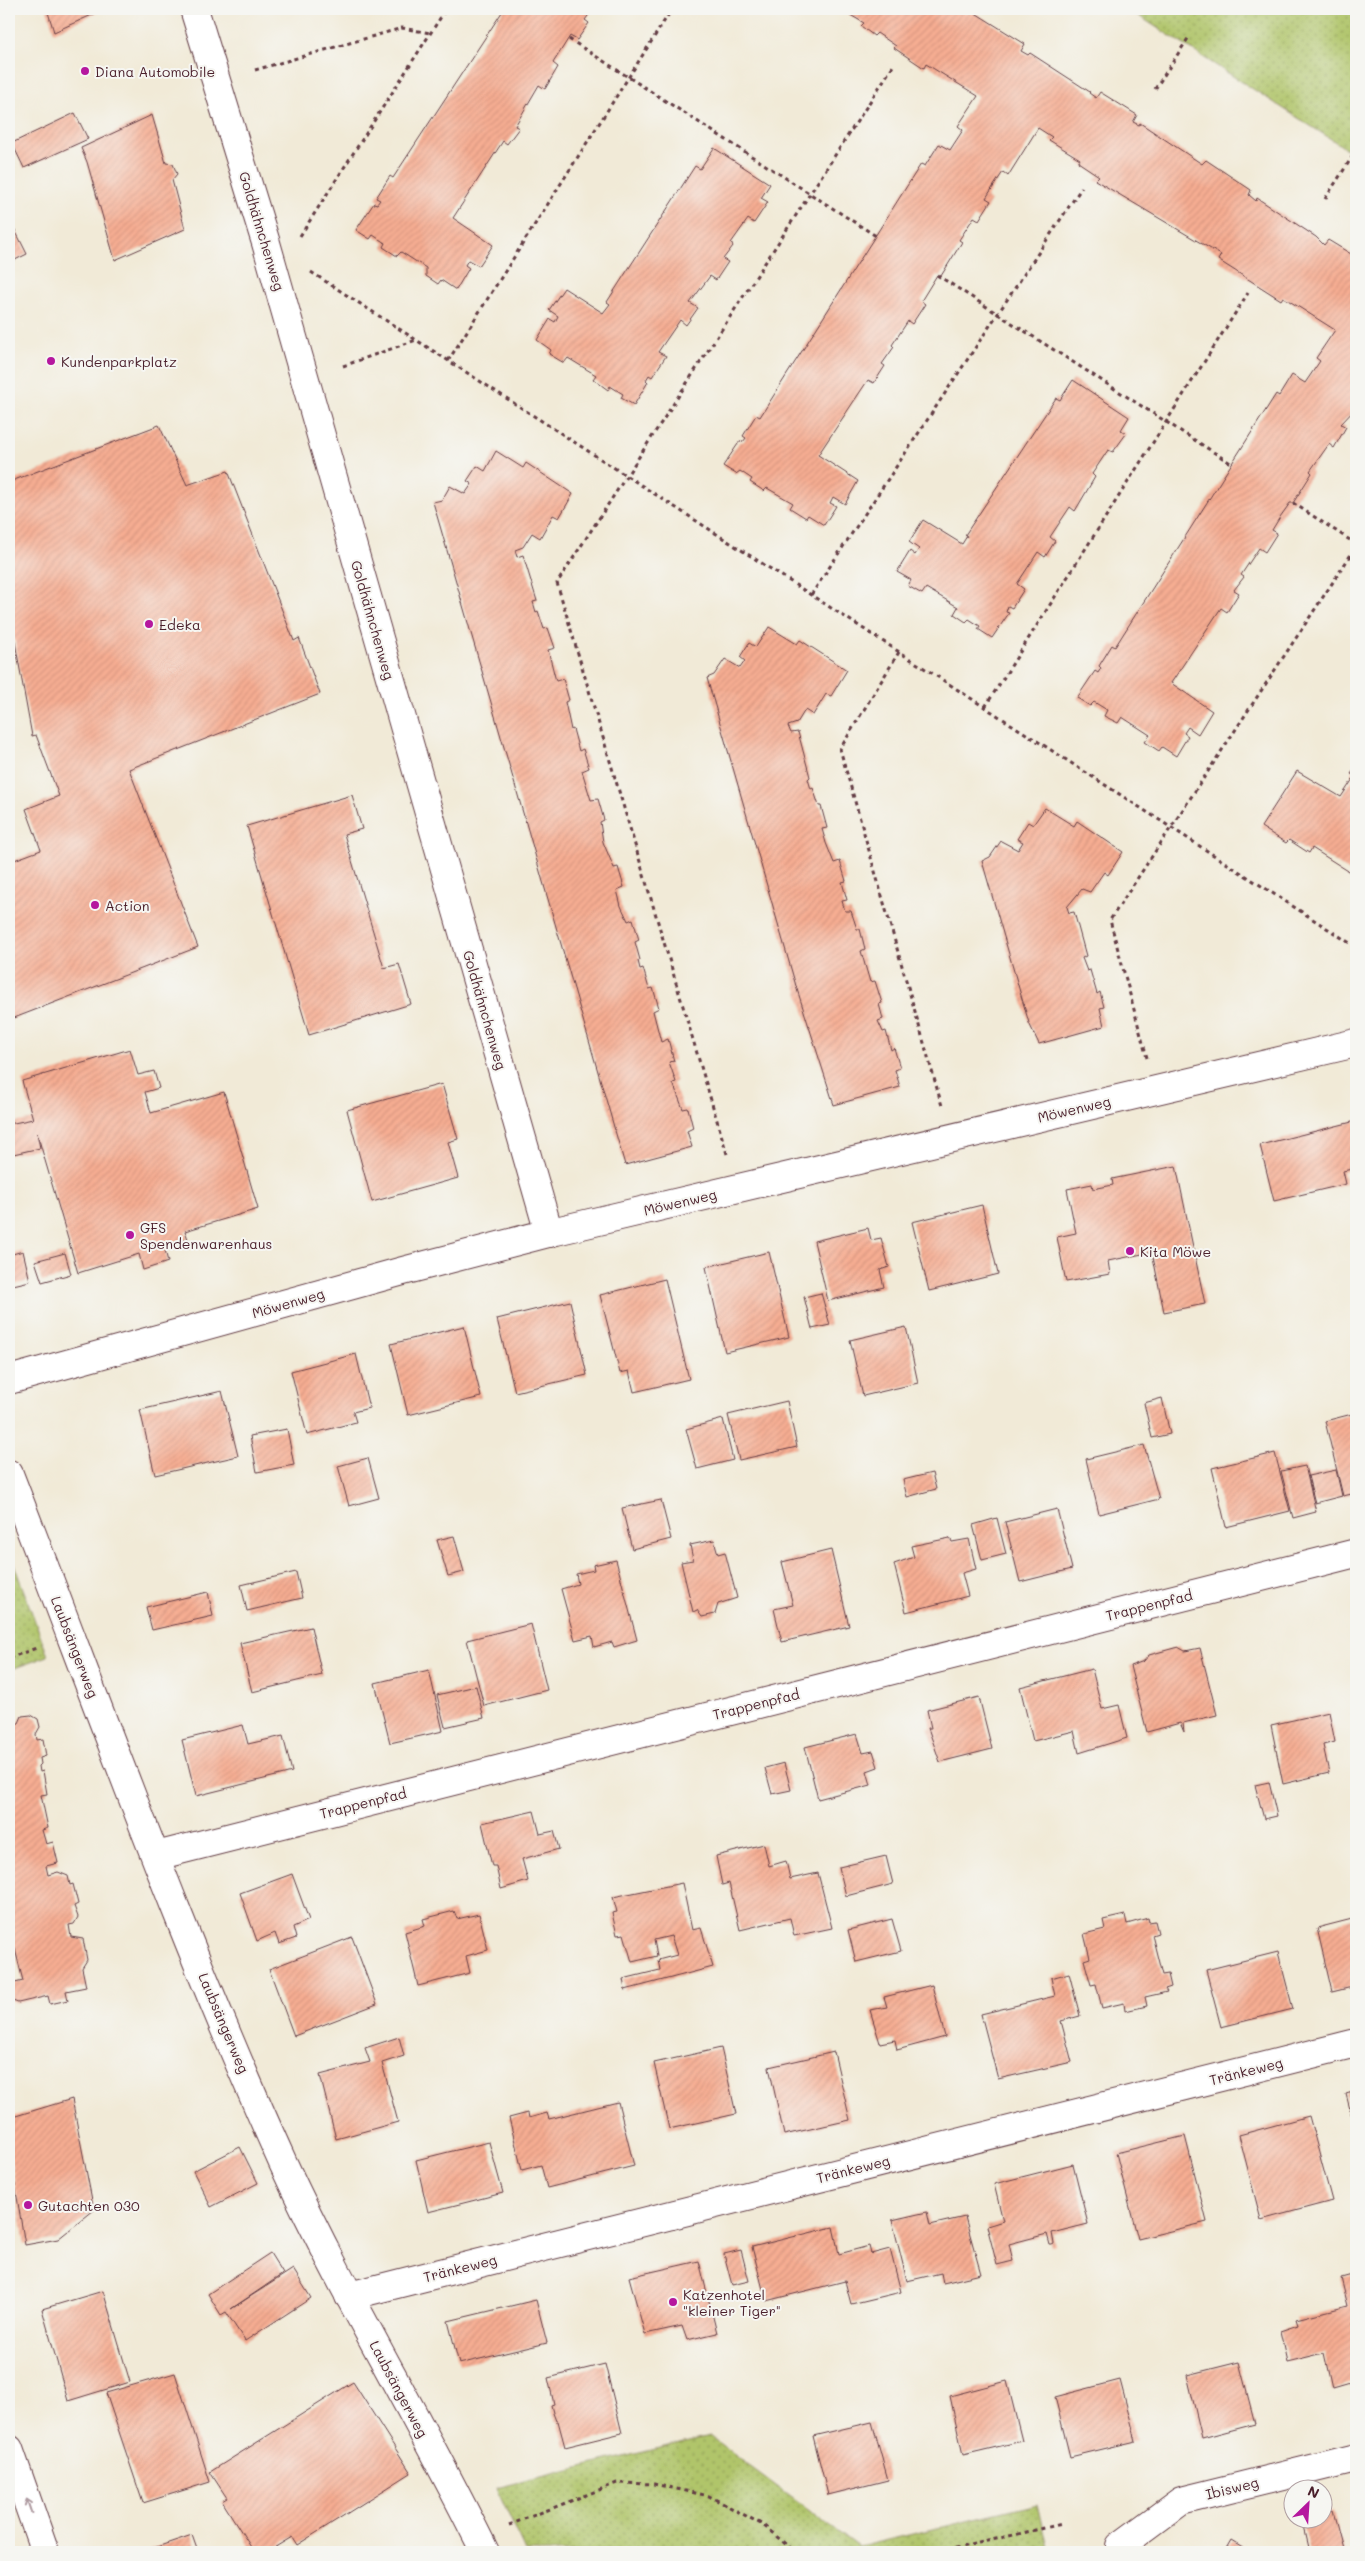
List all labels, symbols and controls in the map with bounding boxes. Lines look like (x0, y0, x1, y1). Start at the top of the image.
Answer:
place label: Diana Automobile (95, 62, 215, 81)
marker: Diana Automobile (79, 65, 91, 77)
street label: Goldhähnchenweg (235, 169, 289, 293)
place label: Kundenparkplatz (61, 352, 177, 371)
marker: Kundenparkplatz (45, 355, 57, 367)
street label: Goldhähnchenweg (347, 558, 399, 682)
place label: Edeka (159, 615, 201, 634)
marker: Edeka (143, 618, 155, 630)
place label: Action (105, 896, 149, 915)
marker: Action (89, 899, 101, 911)
street label: Goldhähnchenweg (459, 948, 511, 1072)
street label: Möwenweg (1036, 1091, 1112, 1127)
street label: Möwenweg (642, 1184, 718, 1220)
place label: GFS Spendenwarenhaus (140, 1218, 272, 1253)
marker: GFS Spendenwarenhaus (124, 1229, 136, 1241)
place label: Kita Möwe (1140, 1242, 1211, 1261)
marker: Kita Möwe (1124, 1245, 1136, 1257)
street label: Möwenweg (250, 1284, 326, 1322)
street label: Trappenpfad (1104, 1585, 1195, 1625)
street label: Laubsängerweg (47, 1593, 103, 1701)
street label: Trappenpfad (711, 1684, 802, 1724)
street label: Trappenpfad (318, 1783, 409, 1823)
street label: Laubsängerweg (194, 1970, 254, 2076)
street label: Tränkeweg (1207, 2053, 1285, 2089)
street label: Tränkeweg (814, 2151, 892, 2187)
place label: Gutachten 030 (38, 2196, 140, 2215)
marker: Gutachten 030 (22, 2199, 34, 2211)
street label: Tränkeweg (421, 2250, 499, 2286)
place label: Katzenhotel "kleiner Tiger" (683, 2285, 781, 2320)
marker: Katzenhotel "kleiner Tiger" (667, 2296, 679, 2308)
street label: Laubsängerweg (365, 2337, 433, 2441)
street label: Ibisweg (1204, 2472, 1260, 2504)
north arrow (1282, 2478, 1332, 2528)
text: N (1305, 2481, 1323, 2503)
one-way arrow (24, 2499, 33, 2515)

